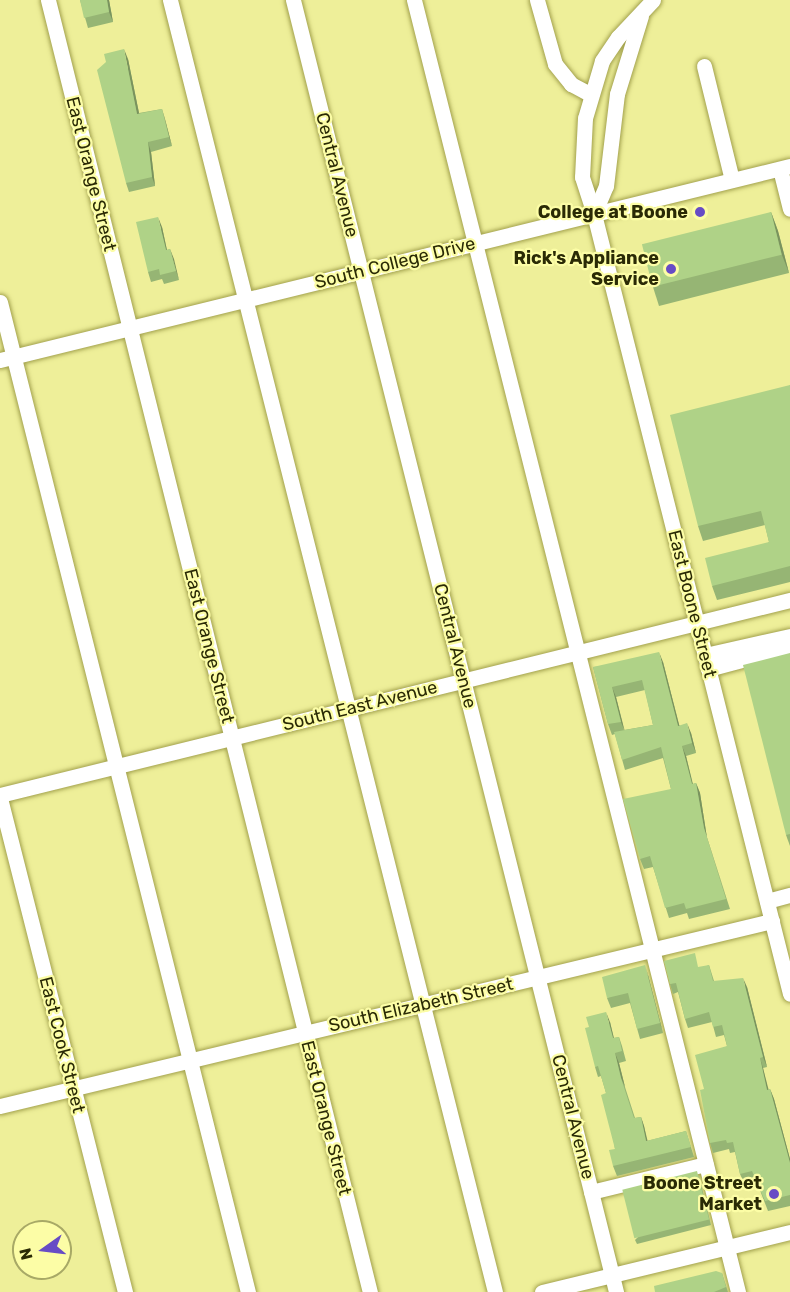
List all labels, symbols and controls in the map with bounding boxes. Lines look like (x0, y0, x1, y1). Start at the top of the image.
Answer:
street label: East Orange Street (61, 95, 121, 253)
street label: Central Avenue (311, 110, 363, 240)
place label: College at Boone (538, 201, 688, 223)
marker: College at Boone (693, 205, 707, 219)
street label: South College Drive (313, 233, 477, 293)
place label: Rick's Appliance Service (513, 248, 659, 290)
marker: Rick's Appliance Service (664, 262, 678, 276)
street label: East Boone Street (663, 528, 721, 680)
street label: East Orange Street (179, 567, 239, 725)
street label: Central Avenue (429, 581, 481, 711)
street label: South East Avenue (280, 676, 440, 736)
street label: South Elizabeth Street (327, 973, 515, 1037)
street label: East Cook Street (35, 975, 89, 1115)
street label: East Orange Street (296, 1039, 356, 1197)
street label: Central Avenue (547, 1052, 599, 1182)
place label: Boone Street Market (643, 1173, 762, 1216)
marker: Boone Street Market (767, 1187, 781, 1201)
north arrow (12, 1220, 72, 1280)
text: N (15, 1246, 37, 1262)

